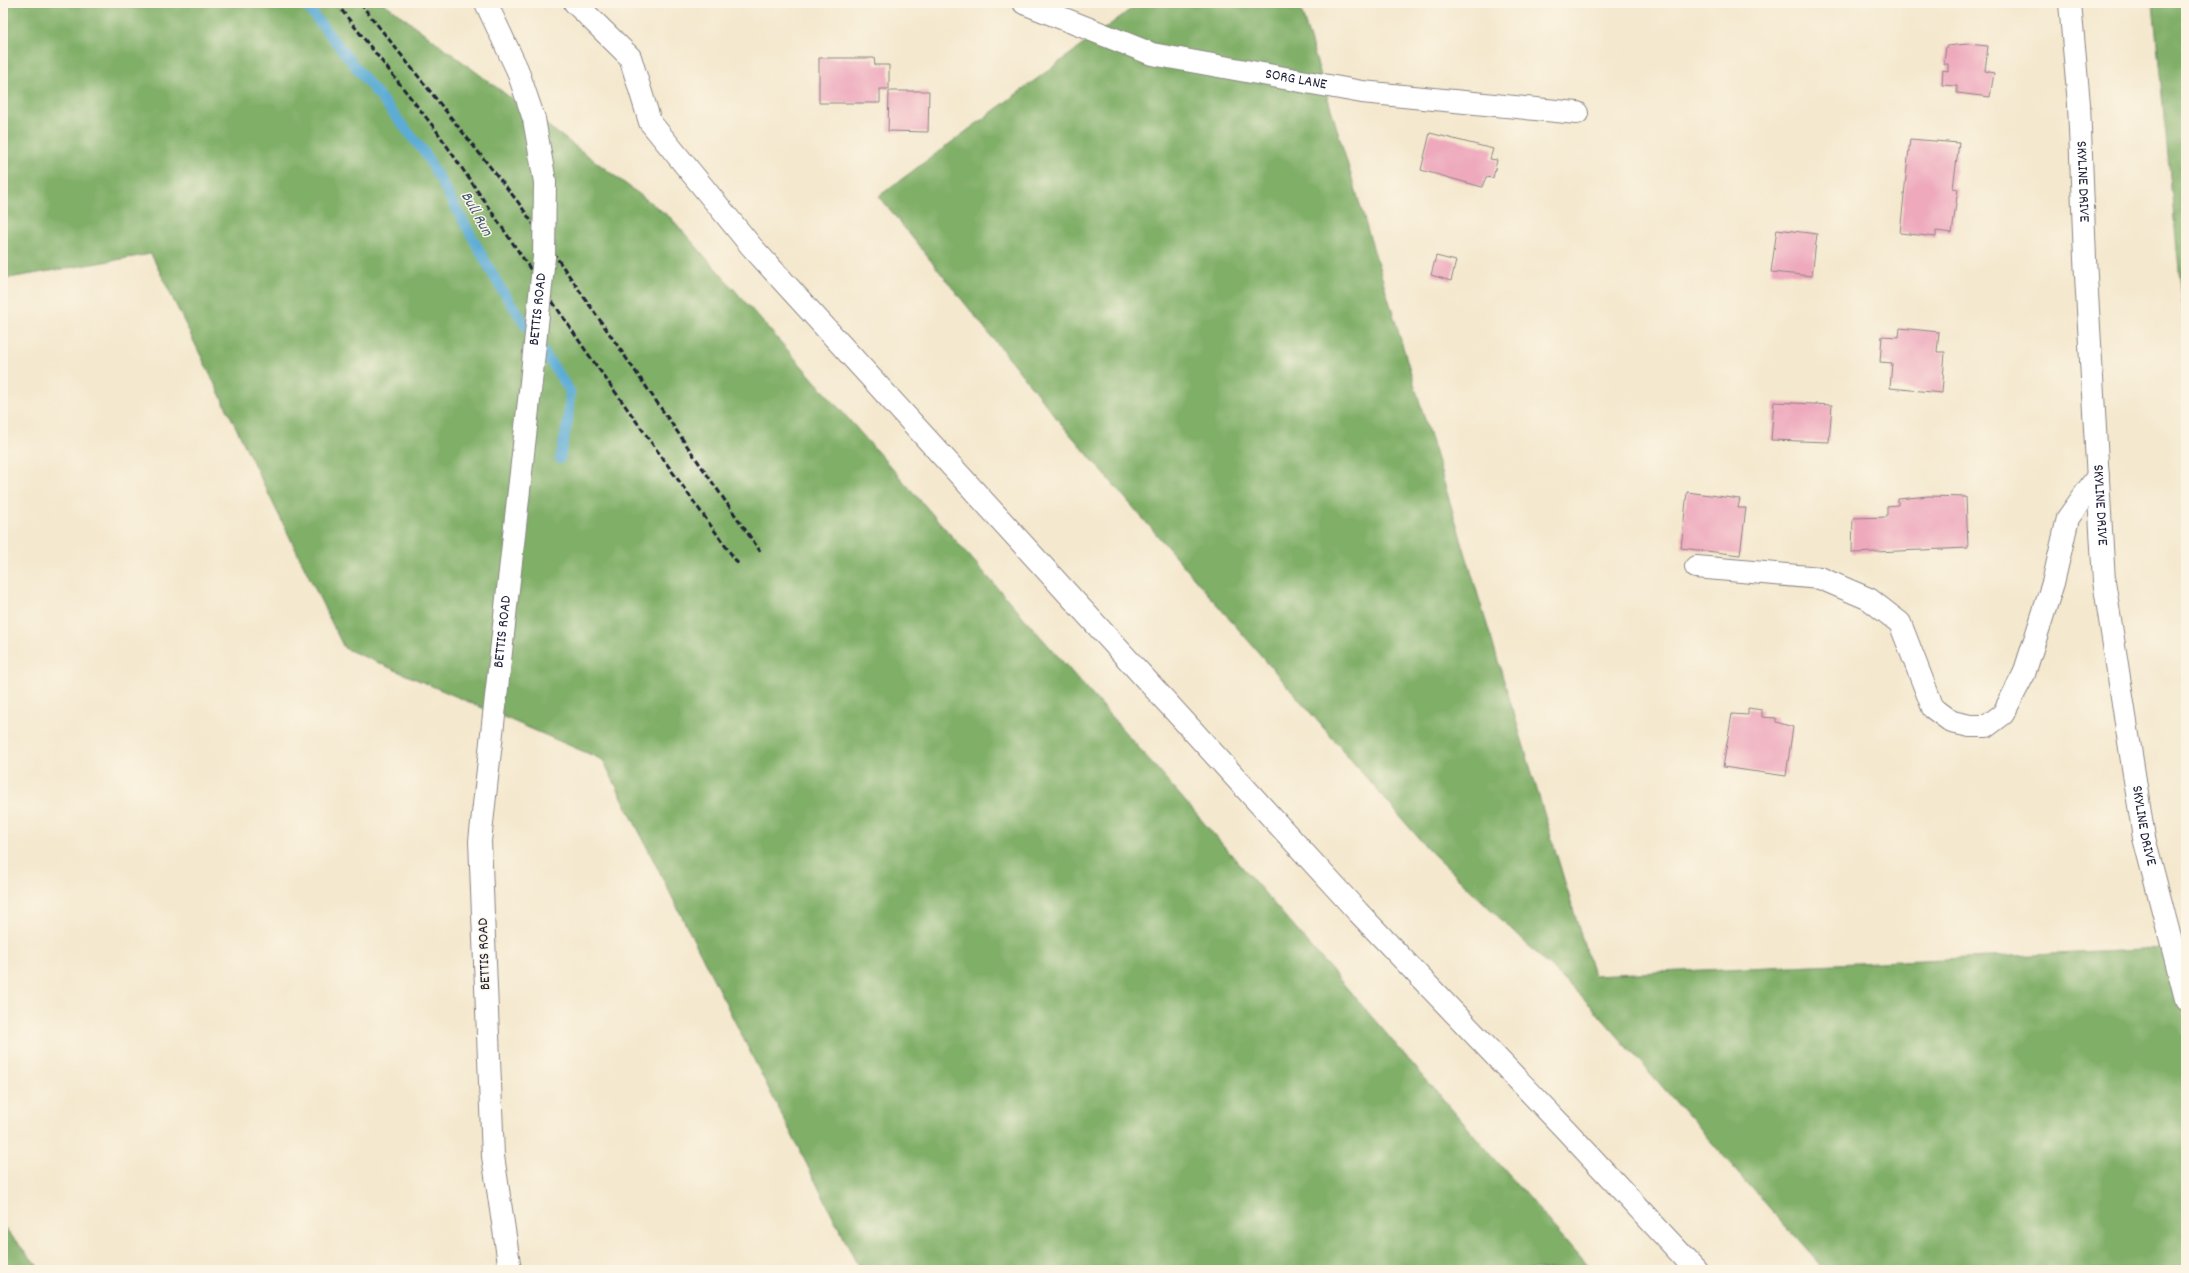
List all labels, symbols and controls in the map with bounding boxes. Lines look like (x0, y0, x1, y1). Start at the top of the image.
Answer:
street label: SORG LANE (1263, 64, 1329, 96)
street label: SKYLINE DRIVE (2069, 141, 2095, 223)
water label: Bull Run (454, 188, 498, 241)
street label: BETTIS ROAD (524, 272, 553, 347)
street label: SKYLINE DRIVE (2086, 464, 2113, 546)
street label: BETTIS ROAD (488, 594, 518, 669)
street label: SKYLINE DRIVE (2125, 784, 2162, 869)
street label: BETTIS ROAD (473, 917, 497, 991)

